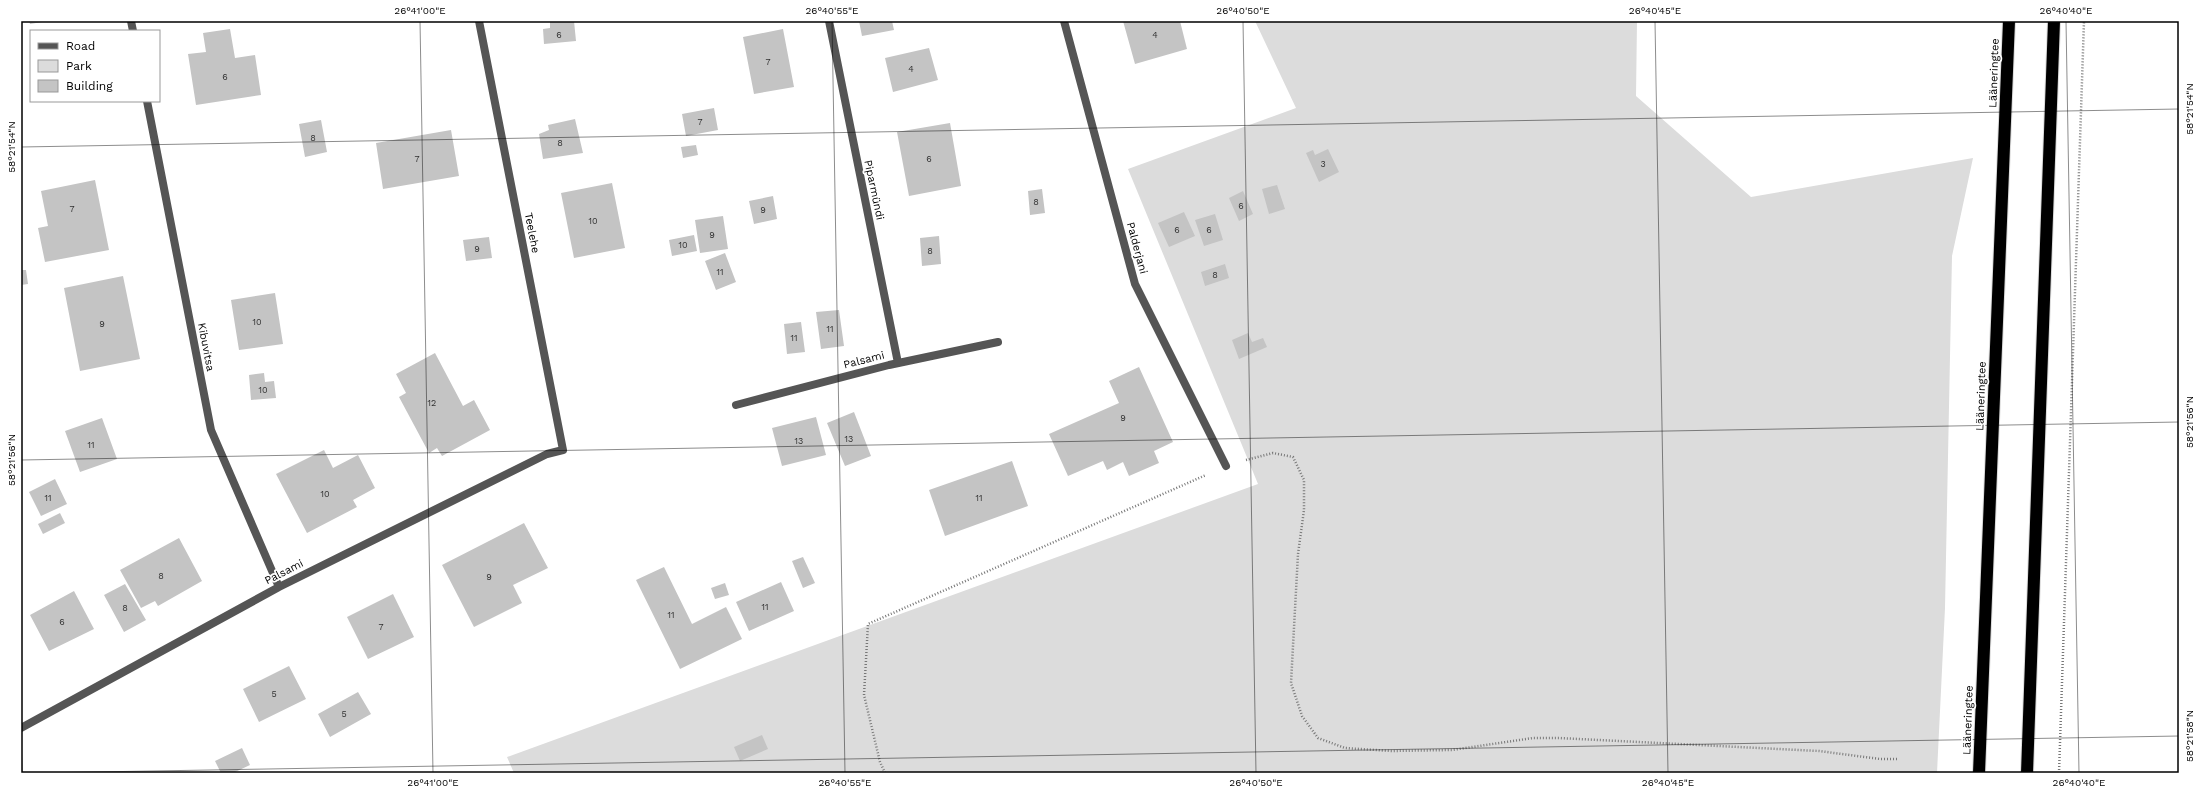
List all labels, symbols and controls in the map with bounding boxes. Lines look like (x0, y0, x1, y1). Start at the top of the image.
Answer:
text: 26°41'00"E (394, 5, 446, 16)
text: 26°40'55"E (806, 5, 858, 16)
text: 26°40'50"E (1216, 5, 1270, 16)
text: 26°40'45"E (1629, 5, 1681, 16)
text: 26°40'40"E (2040, 5, 2092, 16)
legend (30, 30, 160, 102)
house number: 6 (556, 30, 562, 40)
house number: 4 (1152, 30, 1158, 40)
street label: Lääneringtee (1986, 38, 2002, 108)
text: Road (66, 39, 95, 53)
house number: 7 (765, 57, 771, 67)
text: Park (66, 59, 92, 73)
house number: 4 (908, 64, 914, 74)
house number: 6 (222, 72, 228, 82)
text: Building (66, 79, 113, 93)
text: 58°21'54"N (2184, 83, 2195, 135)
house number: 7 (697, 117, 703, 127)
text: 58°21'54"N (6, 121, 17, 173)
house number: 8 (310, 133, 316, 143)
house number: 8 (557, 138, 563, 148)
house number: 7 (414, 154, 420, 164)
house number: 6 (926, 154, 932, 164)
street label: Piparmündi (861, 159, 887, 221)
house number: 3 (1320, 159, 1326, 169)
house number: 8 (1033, 197, 1039, 207)
house number: 6 (1238, 201, 1244, 211)
house number: 7 (69, 204, 75, 214)
house number: 9 (760, 205, 766, 215)
street label: Teelehe (522, 212, 542, 254)
house number: 10 (588, 216, 598, 226)
street label: Palderjani (1124, 221, 1150, 275)
house number: 6 (1174, 225, 1180, 235)
house number: 6 (1206, 225, 1212, 235)
house number: 9 (709, 230, 715, 240)
house number: 10 (678, 240, 688, 250)
house number: 9 (474, 244, 480, 254)
house number: 8 (927, 246, 933, 256)
house number: 11 (716, 267, 724, 277)
house number: 8 (1212, 270, 1218, 280)
house number: 10 (252, 317, 262, 327)
house number: 9 (99, 319, 105, 329)
street label: Kibuvitsa (195, 322, 217, 372)
house number: 11 (826, 324, 834, 334)
house number: 11 (790, 333, 798, 343)
street label: Palsami (842, 349, 886, 371)
street label: Lääneringtee (1973, 361, 1989, 431)
house number: 10 (258, 385, 268, 395)
text: 58°21'56"N (2184, 396, 2195, 448)
house number: 12 (428, 398, 436, 408)
house number: 9 (1120, 413, 1126, 423)
text: 58°21'56"N (6, 434, 17, 486)
house number: 13 (845, 434, 853, 444)
house number: 13 (795, 436, 803, 446)
house number: 11 (87, 440, 95, 450)
house number: 10 (320, 489, 330, 499)
house number: 11 (44, 493, 52, 503)
house number: 11 (975, 493, 983, 503)
street label: Palsami (262, 557, 306, 587)
house number: 8 (158, 571, 164, 581)
house number: 9 (486, 572, 492, 582)
house number: 11 (761, 602, 769, 612)
house number: 8 (122, 603, 128, 613)
house number: 11 (667, 610, 675, 620)
house number: 6 (59, 617, 65, 627)
house number: 7 (378, 622, 384, 632)
street label: Lääneringtee (1960, 685, 1976, 755)
house number: 5 (271, 689, 277, 699)
house number: 5 (341, 709, 347, 719)
text: 58°21'58"N (2184, 710, 2195, 762)
text: 26°41'00"E (407, 777, 459, 788)
text: 26°40'55"E (819, 777, 871, 788)
text: 26°40'50"E (1229, 777, 1283, 788)
text: 26°40'45"E (1642, 777, 1694, 788)
text: 26°40'40"E (2053, 777, 2105, 788)

